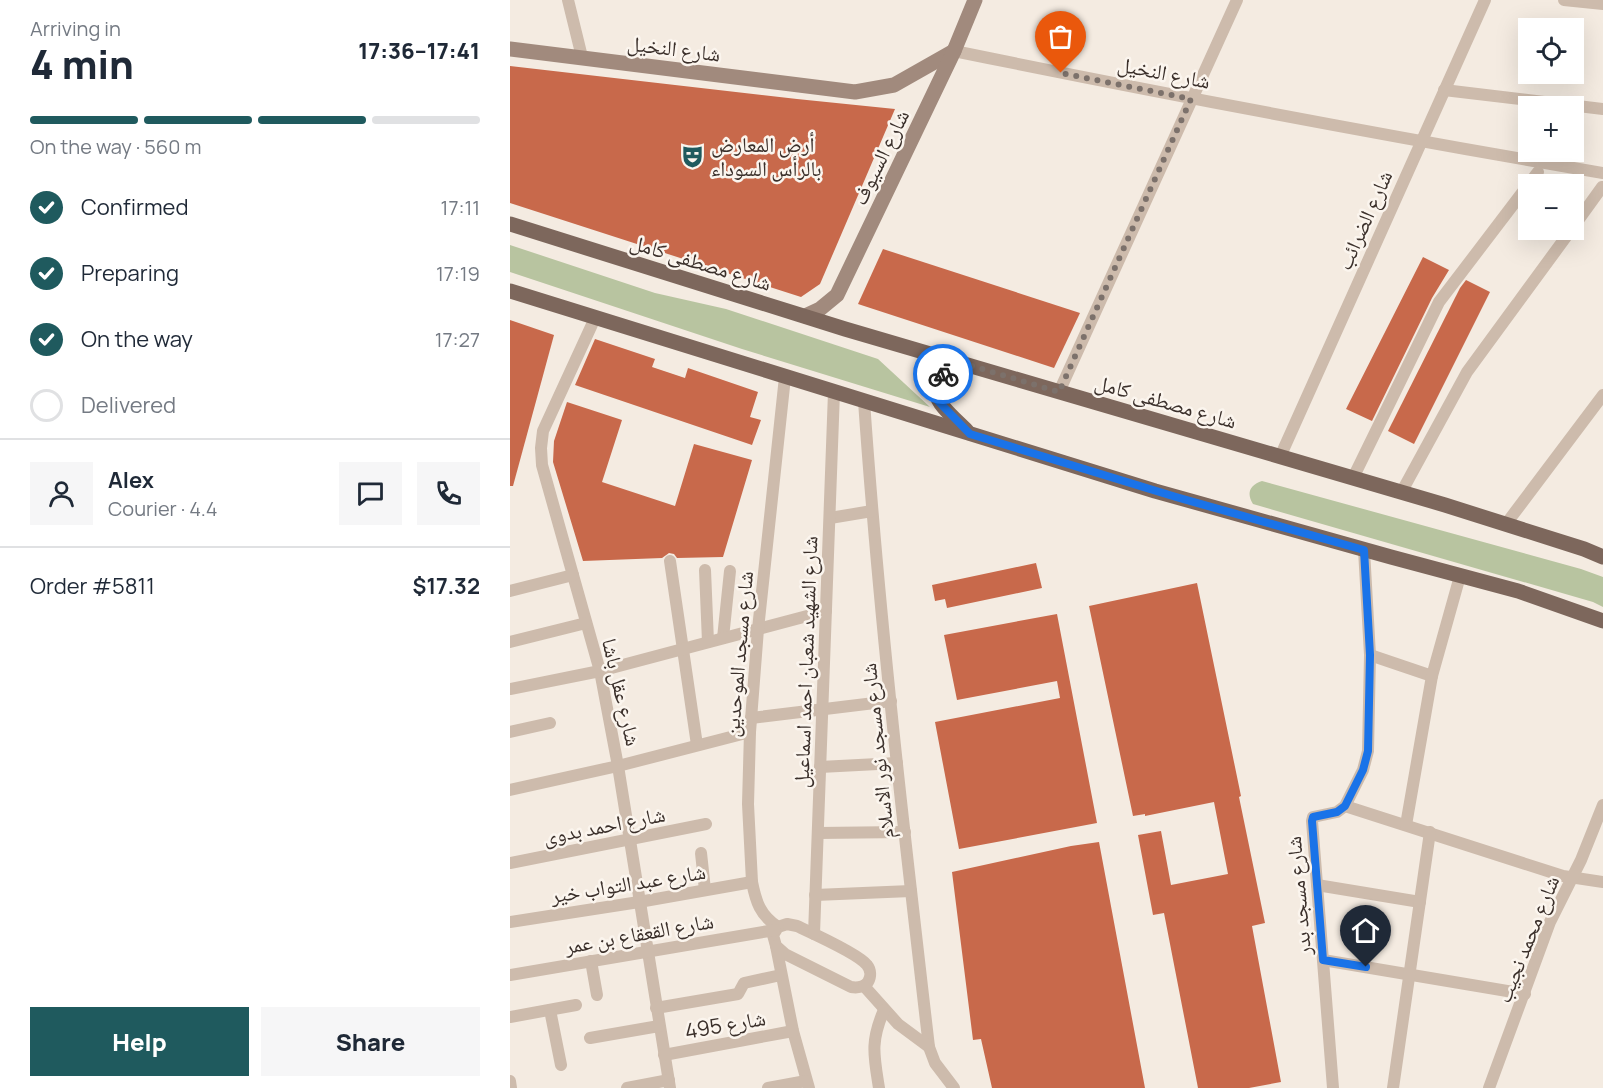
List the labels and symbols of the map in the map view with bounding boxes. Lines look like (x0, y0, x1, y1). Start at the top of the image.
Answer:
pin (1035, 11, 1086, 73)
street label: شارع النخيل (626, 28, 722, 68)
street label: شارع النخيل (1115, 49, 1213, 95)
street label: شارع السيوف (845, 105, 915, 209)
place label: أرض المعارض بالرأس السوداء (711, 130, 822, 182)
theatre icon: أرض المعارض بالرأس السوداء (680, 143, 706, 169)
street label: شارع الضرائب (1330, 166, 1398, 274)
street label: شارع مصطفى كامل (627, 227, 775, 297)
courier (913, 344, 973, 404)
street label: شارع مصطفى كامل (1092, 367, 1240, 435)
street label: شارع الشهيد شعبان احمد اسماعيل (787, 535, 823, 789)
street label: شارع مسجد الموحدين (717, 570, 759, 738)
street label: شارع عقل باشا (596, 635, 648, 749)
street label: شارع مسجد نور الاسلام (854, 662, 901, 840)
street label: شارع احمد بدوى (541, 799, 667, 851)
street label: شارع مسجد بدر (1279, 835, 1317, 958)
street label: شارع عبد التواب خير (547, 857, 708, 909)
street label: شارع محمد نجيب (1489, 871, 1565, 1007)
pin (1340, 905, 1391, 967)
street label: شارع القعقاع بن عمر (561, 906, 716, 960)
street label: شارع 495 (682, 1003, 768, 1045)

